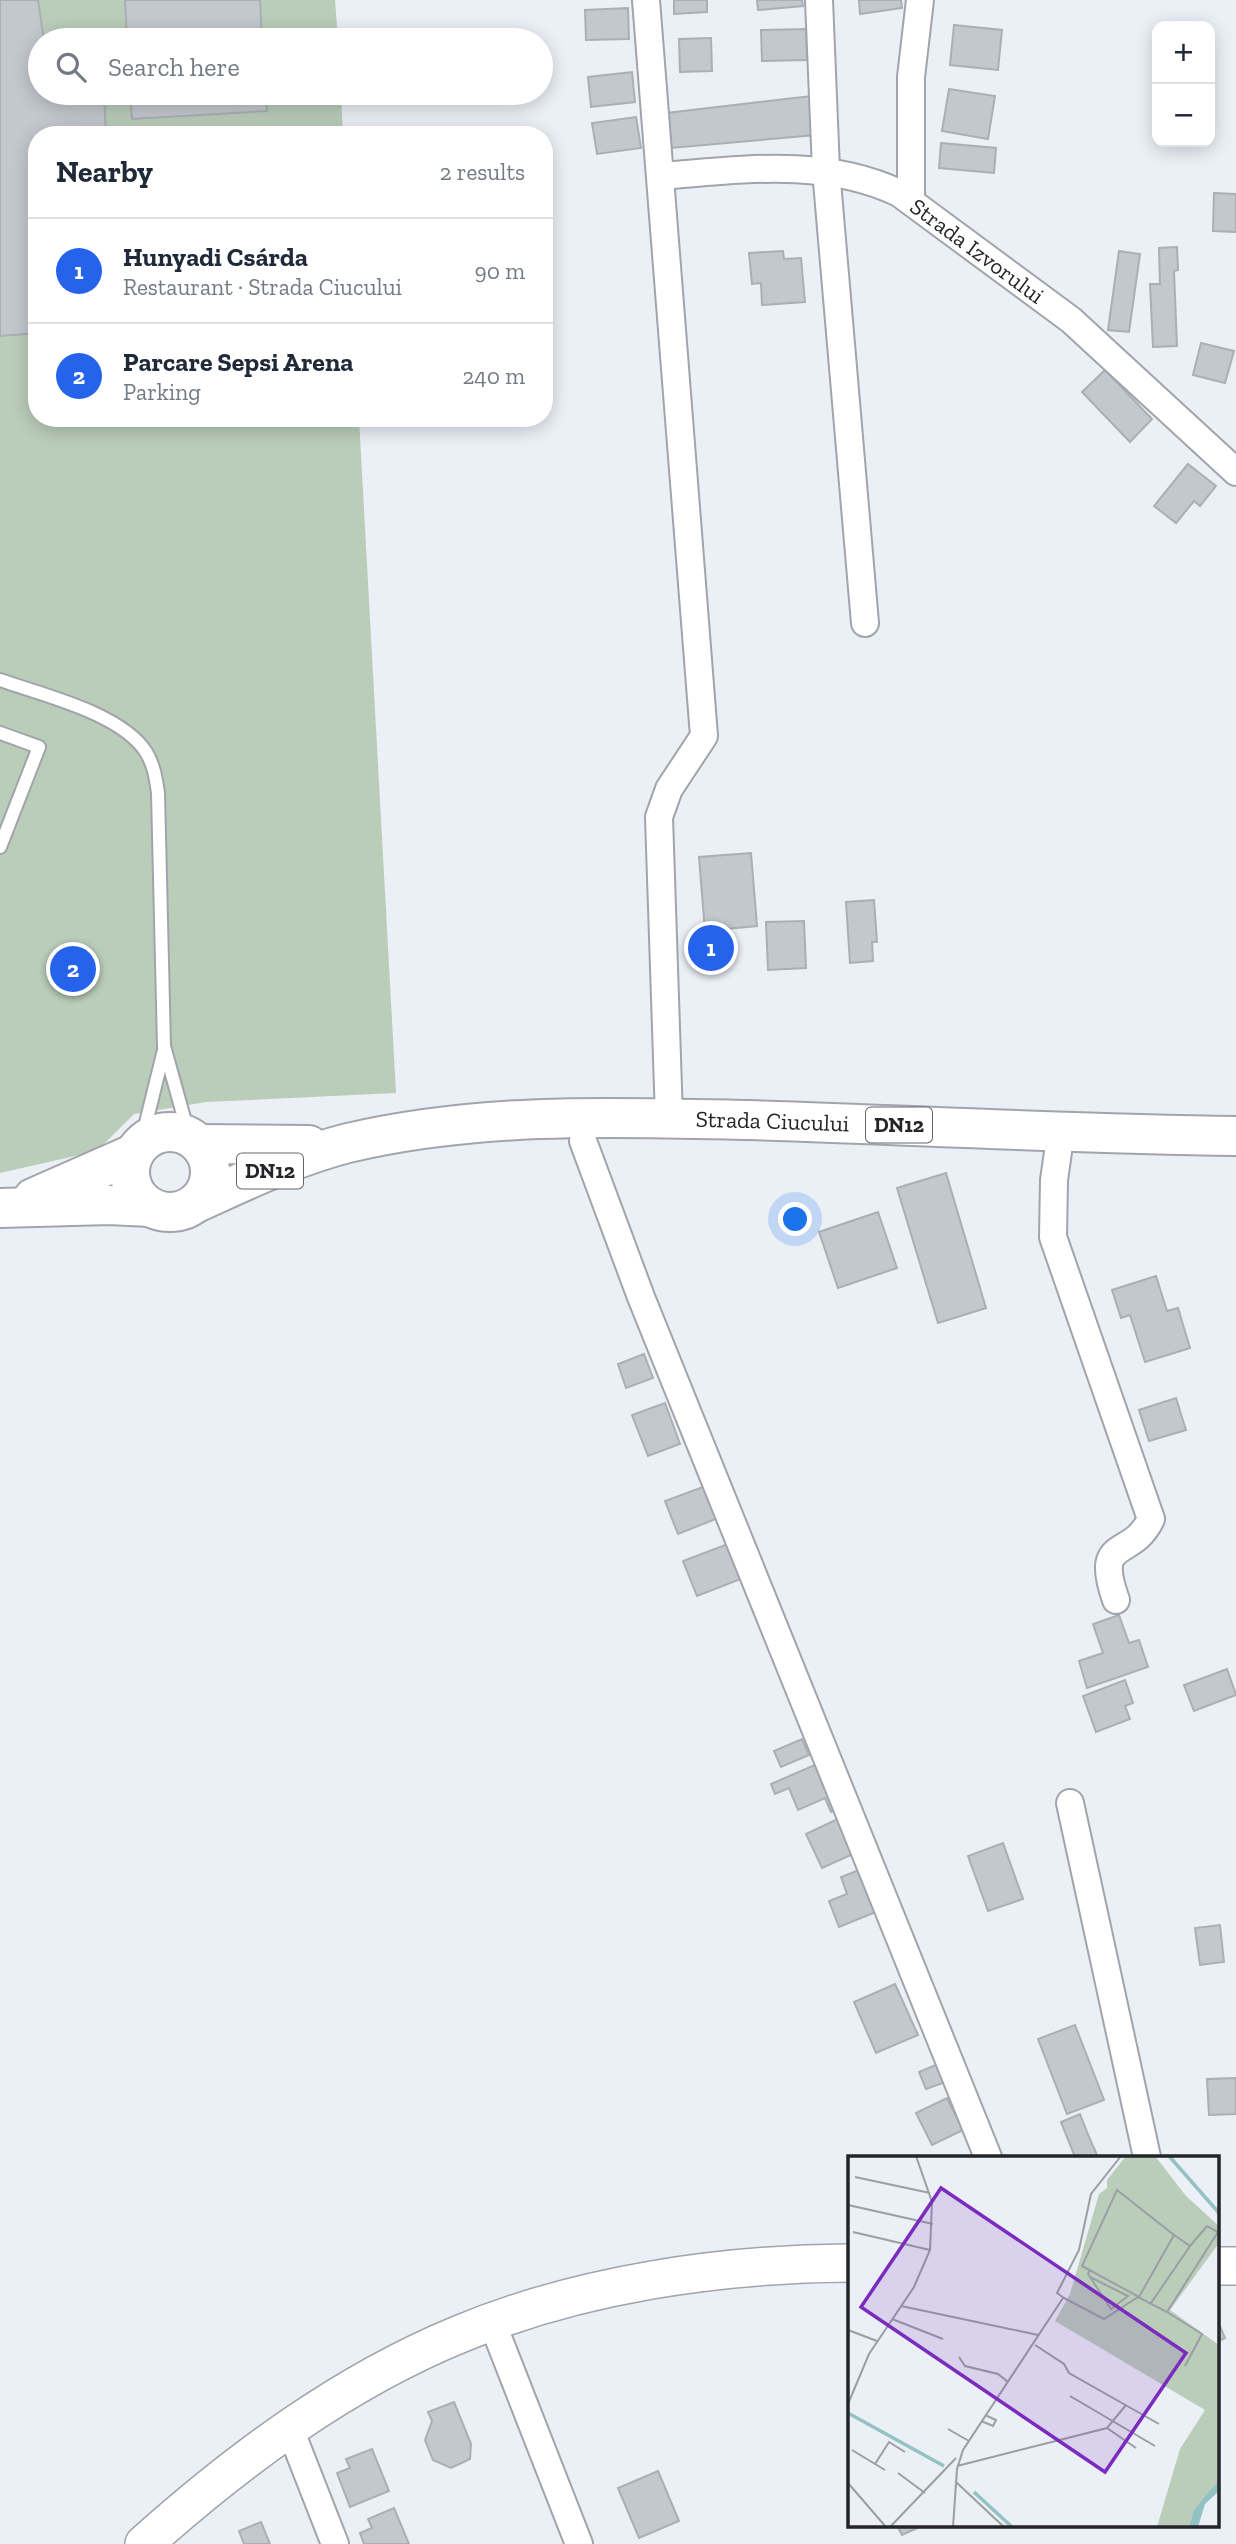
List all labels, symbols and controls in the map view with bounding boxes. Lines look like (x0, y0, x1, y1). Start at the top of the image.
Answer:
map controls (1152, 21, 1215, 147)
button: + (1152, 21, 1215, 84)
search box (28, 28, 553, 105)
icon: search (52, 48, 90, 86)
text: Search here (108, 51, 240, 83)
button: − (1152, 84, 1215, 147)
text: Nearby (56, 154, 153, 190)
text: 2 results (440, 158, 525, 186)
street label: Strada Izvorului (905, 192, 1050, 309)
text: Hunyadi Csárda (123, 241, 308, 273)
text: 1 (74, 257, 84, 285)
text: 90 m (474, 257, 525, 285)
text: Restaurant · Strada Ciucului (123, 273, 402, 301)
text: Parcare Sepsi Arena (123, 346, 354, 378)
text: 2 (73, 362, 85, 390)
text: 240 m (462, 362, 525, 390)
text: Parking (123, 378, 201, 406)
pin: 1 (688, 922, 734, 974)
pin: 2 (50, 943, 96, 995)
street label: Strada Ciucului (695, 1105, 850, 1137)
road number: DN12 (866, 1108, 932, 1142)
road number: DN12 (237, 1154, 303, 1188)
your location (778, 1202, 812, 1236)
inset map (848, 2156, 1218, 2526)

